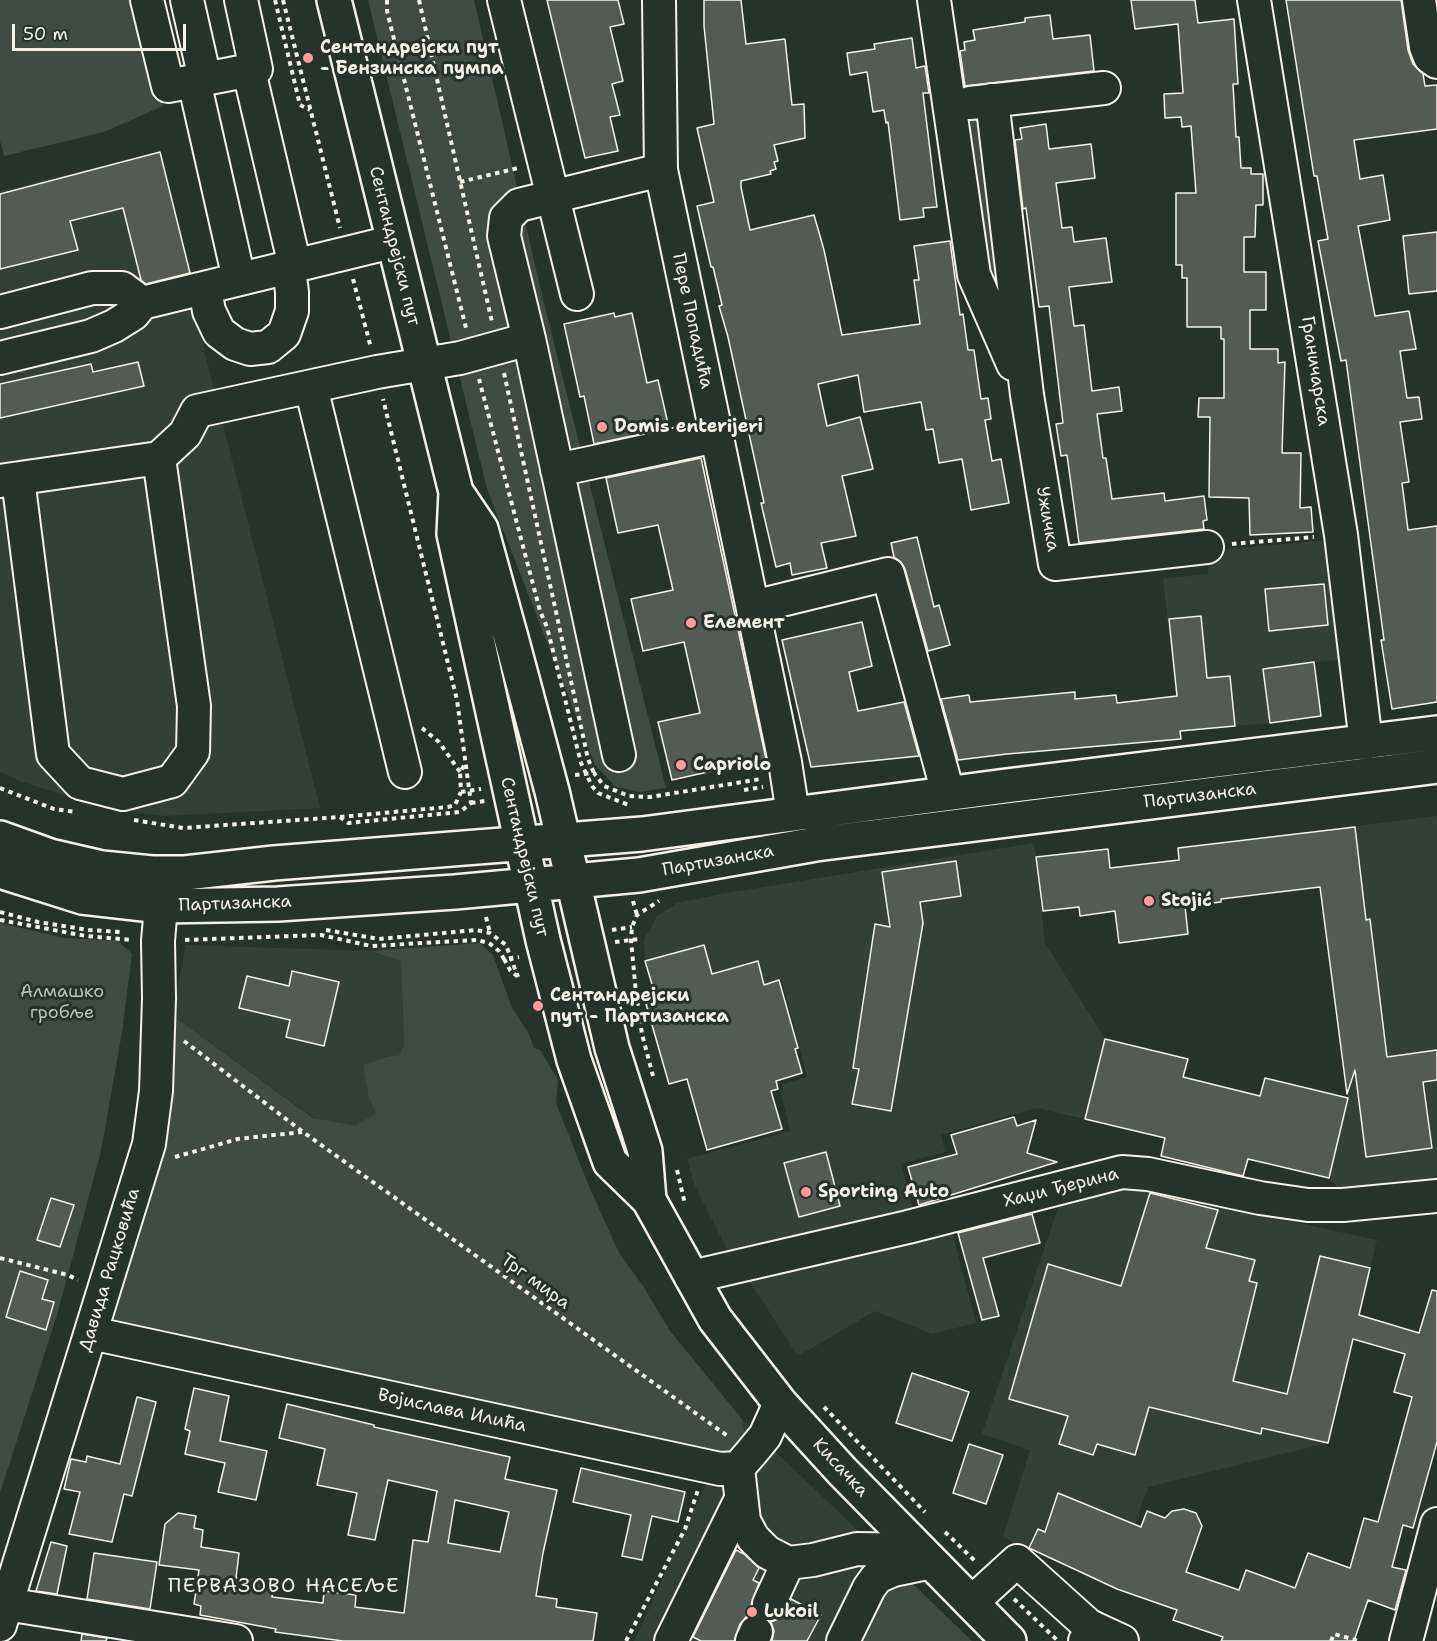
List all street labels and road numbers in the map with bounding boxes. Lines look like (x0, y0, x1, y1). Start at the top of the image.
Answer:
street label: Сентандрејски пут (364, 164, 424, 328)
street label: Пере Попадића (667, 251, 717, 391)
street label: Граничарска (1296, 315, 1334, 427)
street label: Ужичка (1031, 485, 1063, 553)
street label: Сентандрејски пут (495, 775, 553, 939)
street label: Партизанска (1143, 778, 1257, 814)
street label: Партизанска (660, 841, 776, 881)
street label: Партизанска (178, 891, 292, 917)
street label: Хаџи Ђерина (1001, 1163, 1121, 1213)
street label: Давида Рацковића (75, 1185, 145, 1355)
street label: Трг мира (496, 1250, 574, 1314)
street label: Војислава Илића (376, 1385, 528, 1437)
street label: Кисачка (807, 1434, 873, 1502)

